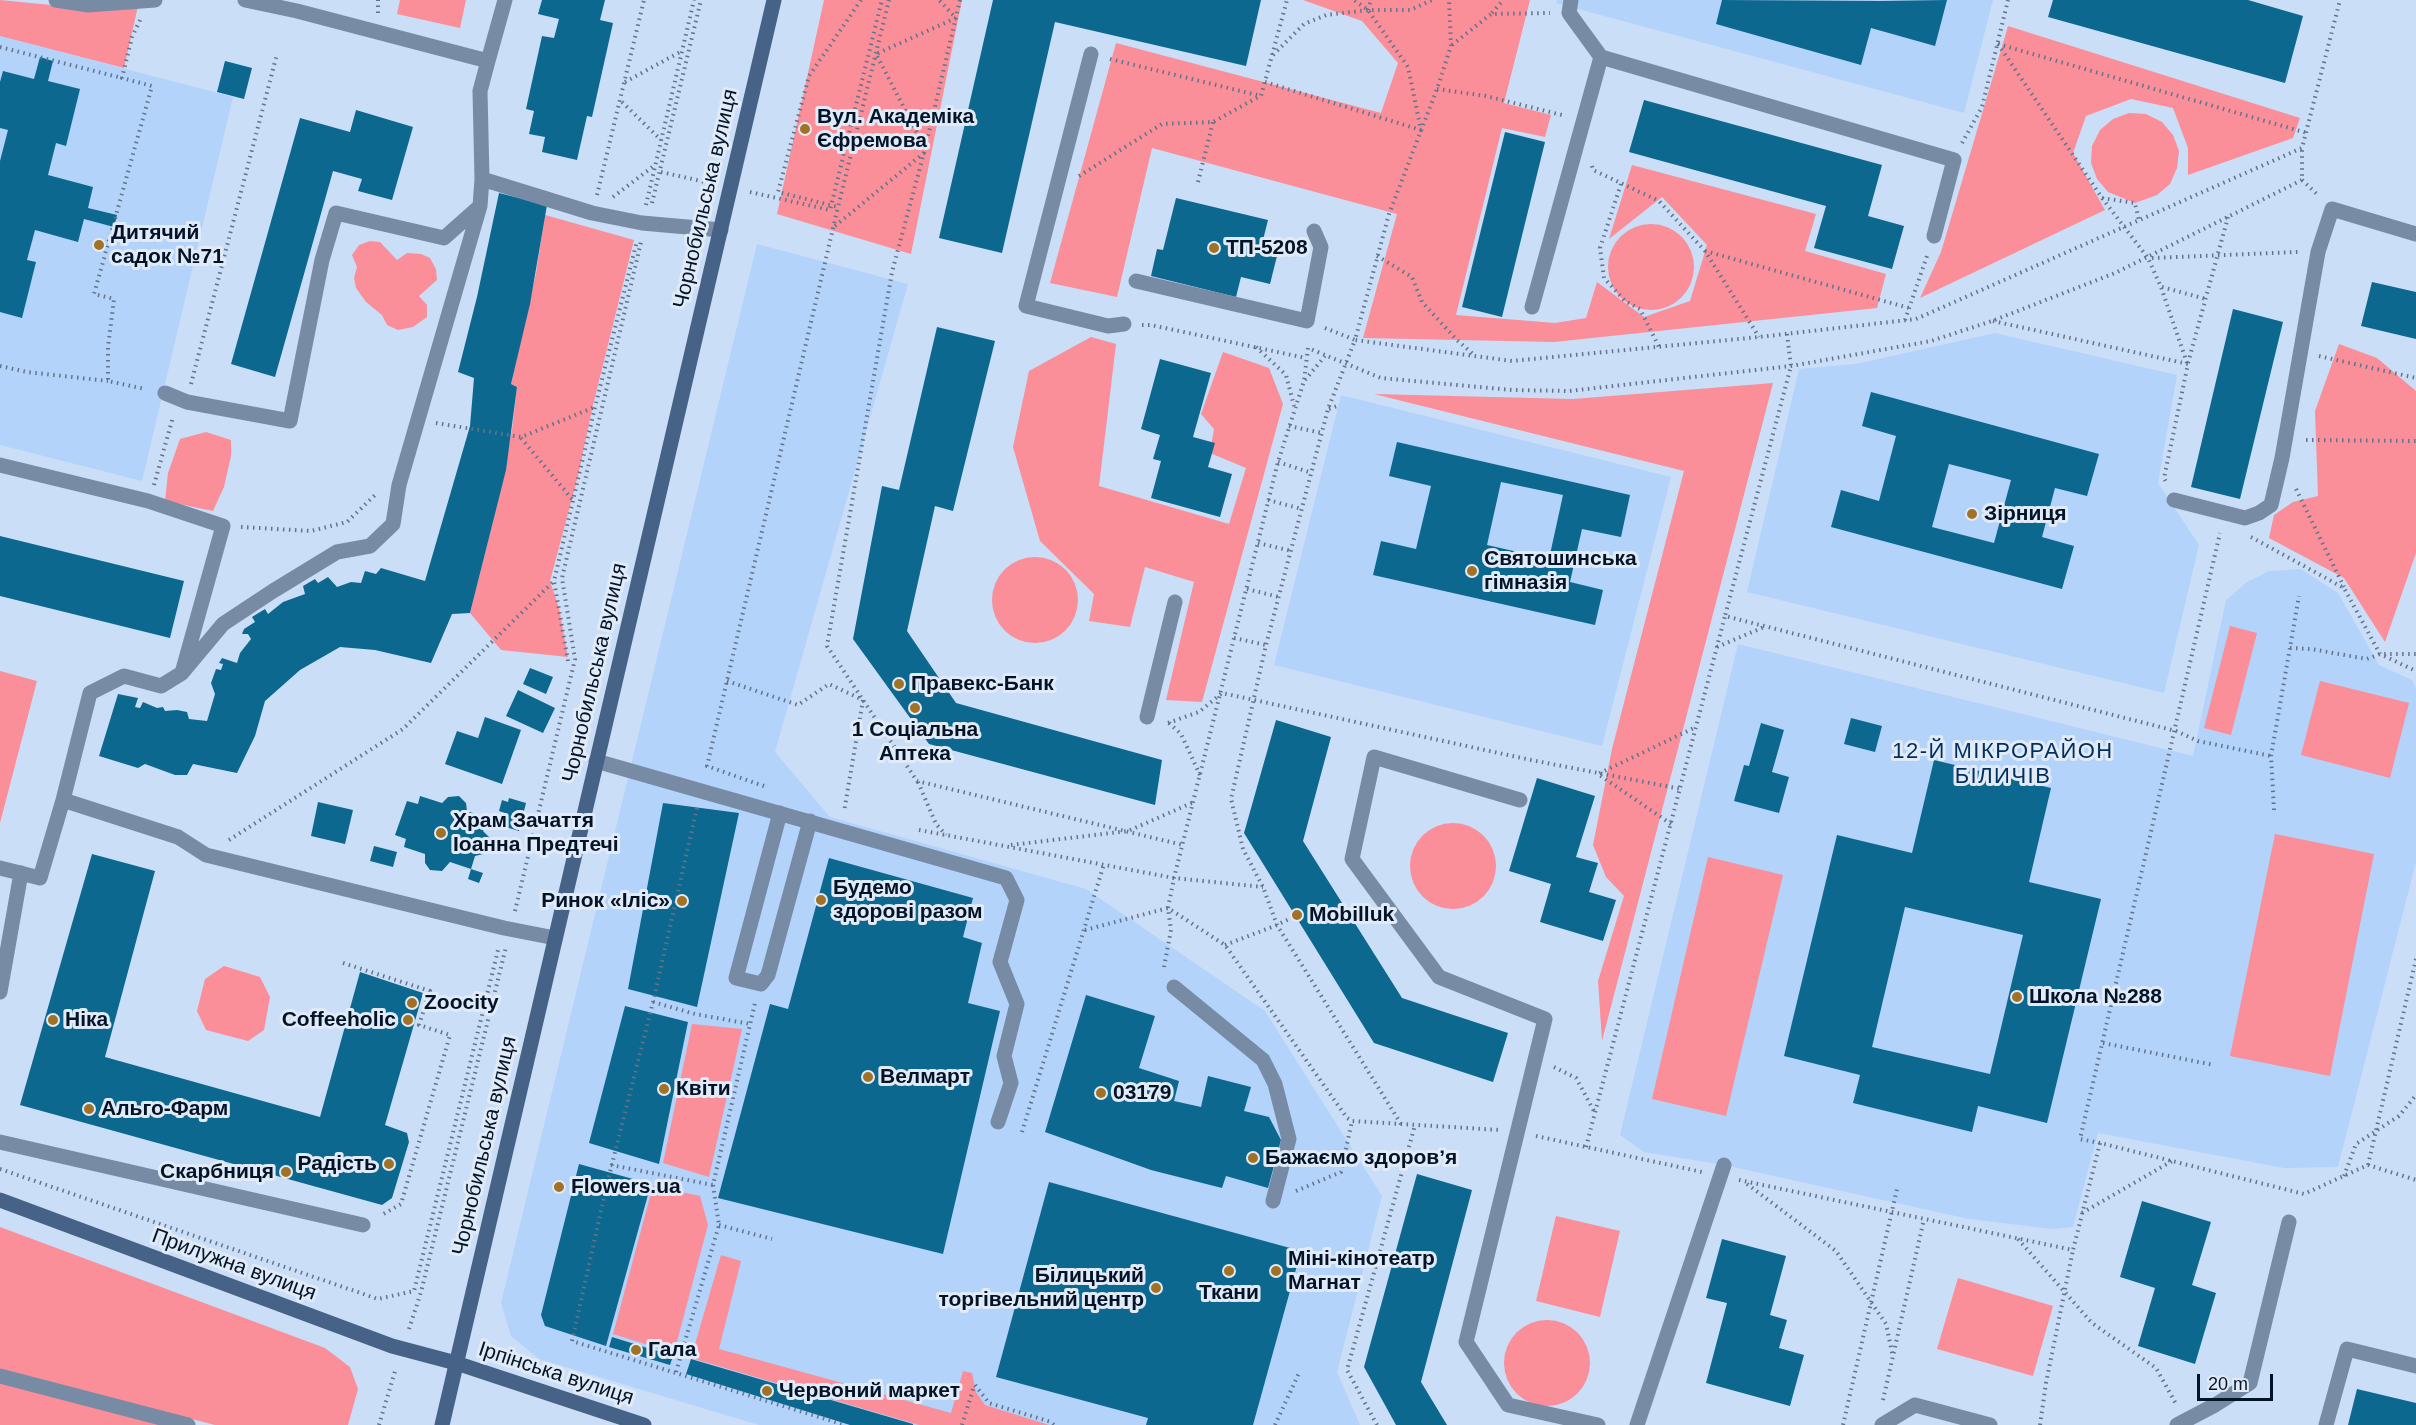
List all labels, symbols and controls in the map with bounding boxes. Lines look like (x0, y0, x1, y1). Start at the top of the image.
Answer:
street label: Чорнобильська вулиця (668, 87, 744, 311)
place label: Вул. Академіка Єфремова (817, 104, 974, 154)
marker: Вул. Академіка Єфремова (798, 122, 812, 136)
place label: Дитячий садок №71 (111, 220, 224, 270)
place label: ТП-5208 (1226, 235, 1308, 261)
marker: Дитячий садок №71 (92, 238, 106, 252)
marker: ТП-5208 (1207, 241, 1221, 255)
place label: Зірниця (1984, 501, 2067, 527)
marker: Зірниця (1965, 507, 1979, 521)
place label: Святошинська гімназія (1484, 546, 1637, 596)
street label: Чорнобильська вулиця (557, 561, 633, 785)
marker: Святошинська гімназія (1465, 564, 1479, 578)
place label: Правекс-Банк (911, 671, 1054, 697)
marker: Правекс-Банк (892, 677, 906, 691)
marker: 1 Соціальна Аптека (908, 701, 922, 715)
place label: 1 Соціальна Аптека (852, 717, 978, 767)
district label: 12-Й МІКРОРАЙОН БІЛИЧІВ (1892, 739, 2114, 790)
place label: Храм Зачаття Іоанна Предтечі (453, 808, 619, 858)
marker: Храм Зачаття Іоанна Предтечі (434, 826, 448, 840)
place label: Будемо здорові разом (833, 875, 983, 925)
place label: Ринок «Іліс» (541, 888, 670, 914)
marker: Будемо здорові разом (814, 893, 828, 907)
marker: Ринок «Іліс» (675, 894, 689, 908)
place label: Mobilluk (1309, 902, 1394, 928)
marker: Mobilluk (1290, 908, 1304, 922)
place label: Школа №288 (2029, 984, 2162, 1010)
place label: Zoocity (424, 990, 499, 1016)
marker: Школа №288 (2010, 990, 2024, 1004)
marker: Zoocity (405, 996, 419, 1010)
place label: Ніка (65, 1007, 108, 1033)
place label: Coffeeholic (282, 1007, 396, 1033)
marker: Ніка (46, 1013, 60, 1027)
marker: Coffeeholic (401, 1013, 415, 1027)
street label: Чорнобильська вулиця (447, 1034, 523, 1258)
place label: Велмарт (880, 1064, 970, 1090)
marker: Велмарт (861, 1070, 875, 1084)
place label: Квіти (676, 1076, 731, 1102)
place label: 03179 (1113, 1080, 1171, 1106)
marker: Квіти (657, 1082, 671, 1096)
marker: 03179 (1094, 1086, 1108, 1100)
place label: Альго-Фарм (101, 1096, 228, 1122)
marker: Альго-Фарм (82, 1102, 96, 1116)
place label: Бажаємо здоровʼя (1265, 1145, 1457, 1171)
place label: Радість (298, 1151, 377, 1177)
marker: Бажаємо здоровʼя (1246, 1151, 1260, 1165)
marker: Радість (382, 1157, 396, 1171)
place label: Скарбниця (160, 1159, 274, 1185)
marker: Скарбниця (279, 1165, 293, 1179)
place label: Flowers.ua (571, 1174, 681, 1200)
marker: Flowers.ua (552, 1180, 566, 1194)
street label: Прилужна вулиця (149, 1224, 319, 1306)
place label: Міні-кінотеатр Магнат (1288, 1246, 1435, 1296)
place label: Білицький торгівельний центр (938, 1263, 1144, 1313)
marker: Ткани (1222, 1264, 1236, 1278)
marker: Міні-кінотеатр Магнат (1269, 1264, 1283, 1278)
place label: Ткани (1199, 1280, 1259, 1306)
marker: Білицький торгівельний центр (1149, 1281, 1163, 1295)
street label: Ірпінська вулиця (475, 1337, 637, 1411)
place label: Гала (648, 1337, 696, 1363)
marker: Гала (629, 1343, 643, 1357)
scale bar (2200, 1362, 2276, 1400)
text: 20 m (2208, 1374, 2248, 1394)
place label: Червоний маркет (779, 1378, 960, 1404)
marker: Червоний маркет (760, 1384, 774, 1398)

